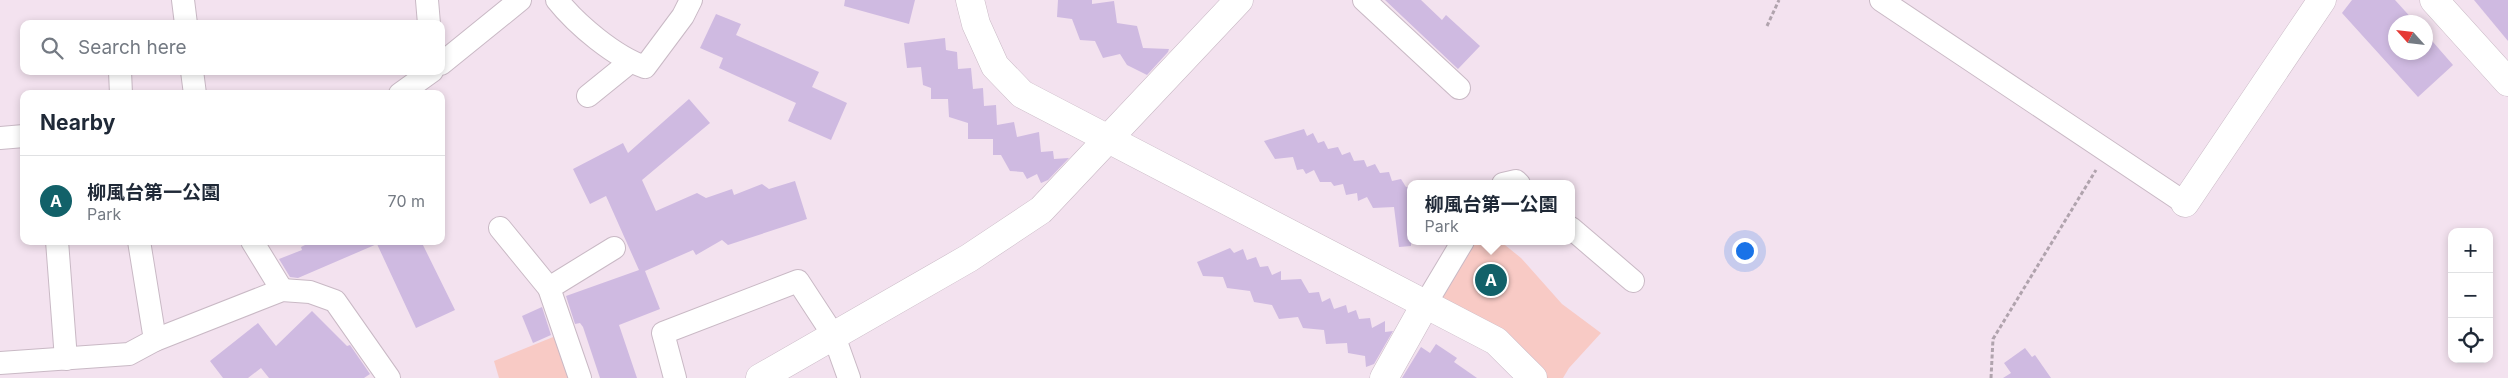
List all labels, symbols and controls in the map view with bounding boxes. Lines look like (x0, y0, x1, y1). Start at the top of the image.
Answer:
north arrow (2388, 15, 2433, 60)
search box (20, 20, 445, 75)
icon: search (38, 34, 66, 62)
text: Search here (78, 36, 187, 59)
text: Nearby (40, 110, 115, 135)
popup (1407, 180, 1575, 245)
text: 柳風台第一公園 (87, 181, 220, 204)
text: A (50, 191, 62, 211)
text: 70 m (388, 191, 425, 211)
text: 柳風台第一公園 (1424, 193, 1558, 216)
text: Park (87, 204, 121, 224)
text: Park (1424, 216, 1459, 236)
map controls (2448, 228, 2493, 363)
button: + (2448, 228, 2493, 273)
your location (1732, 238, 1758, 264)
pin: A (1475, 261, 1507, 299)
button: − (2448, 273, 2493, 318)
button: locate (2448, 318, 2493, 363)

